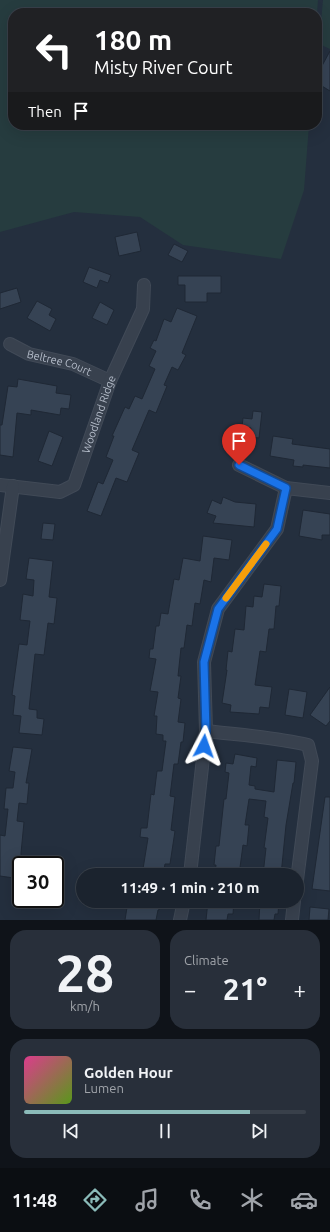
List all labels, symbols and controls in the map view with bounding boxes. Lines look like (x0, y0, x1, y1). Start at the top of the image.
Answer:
icon: left (28, 24, 80, 76)
text: 180 m (94, 24, 172, 55)
text: Misty River Court (94, 57, 233, 77)
icon: arrive (70, 100, 92, 122)
text: Then (28, 103, 62, 120)
street label: Beltree Court (26, 348, 94, 378)
street label: Woodland Ridge (80, 373, 118, 455)
pin (222, 424, 256, 465)
icon: arrive (228, 430, 250, 452)
position arrow (183, 725, 225, 767)
speed limit sign: 30 (12, 856, 64, 908)
text: 11:49 · 1 min · 210 m (121, 879, 259, 896)
text: 28 (56, 944, 114, 1002)
text: Climate (184, 953, 229, 967)
text: 21° (223, 972, 267, 1006)
text: − (184, 977, 196, 1002)
text: + (294, 977, 306, 1002)
text: km/h (70, 999, 100, 1013)
text: Golden Hour (84, 1064, 173, 1081)
text: Lumen (84, 1081, 124, 1095)
icon: previous (60, 1120, 82, 1142)
icon: pause (154, 1120, 176, 1142)
icon: next (248, 1120, 270, 1142)
icon: directions (81, 1186, 109, 1214)
icon: music (133, 1186, 161, 1214)
icon: phone (186, 1186, 214, 1214)
icon: climate (238, 1186, 266, 1214)
icon: car (290, 1186, 318, 1214)
text: 11:48 (12, 1190, 57, 1210)

